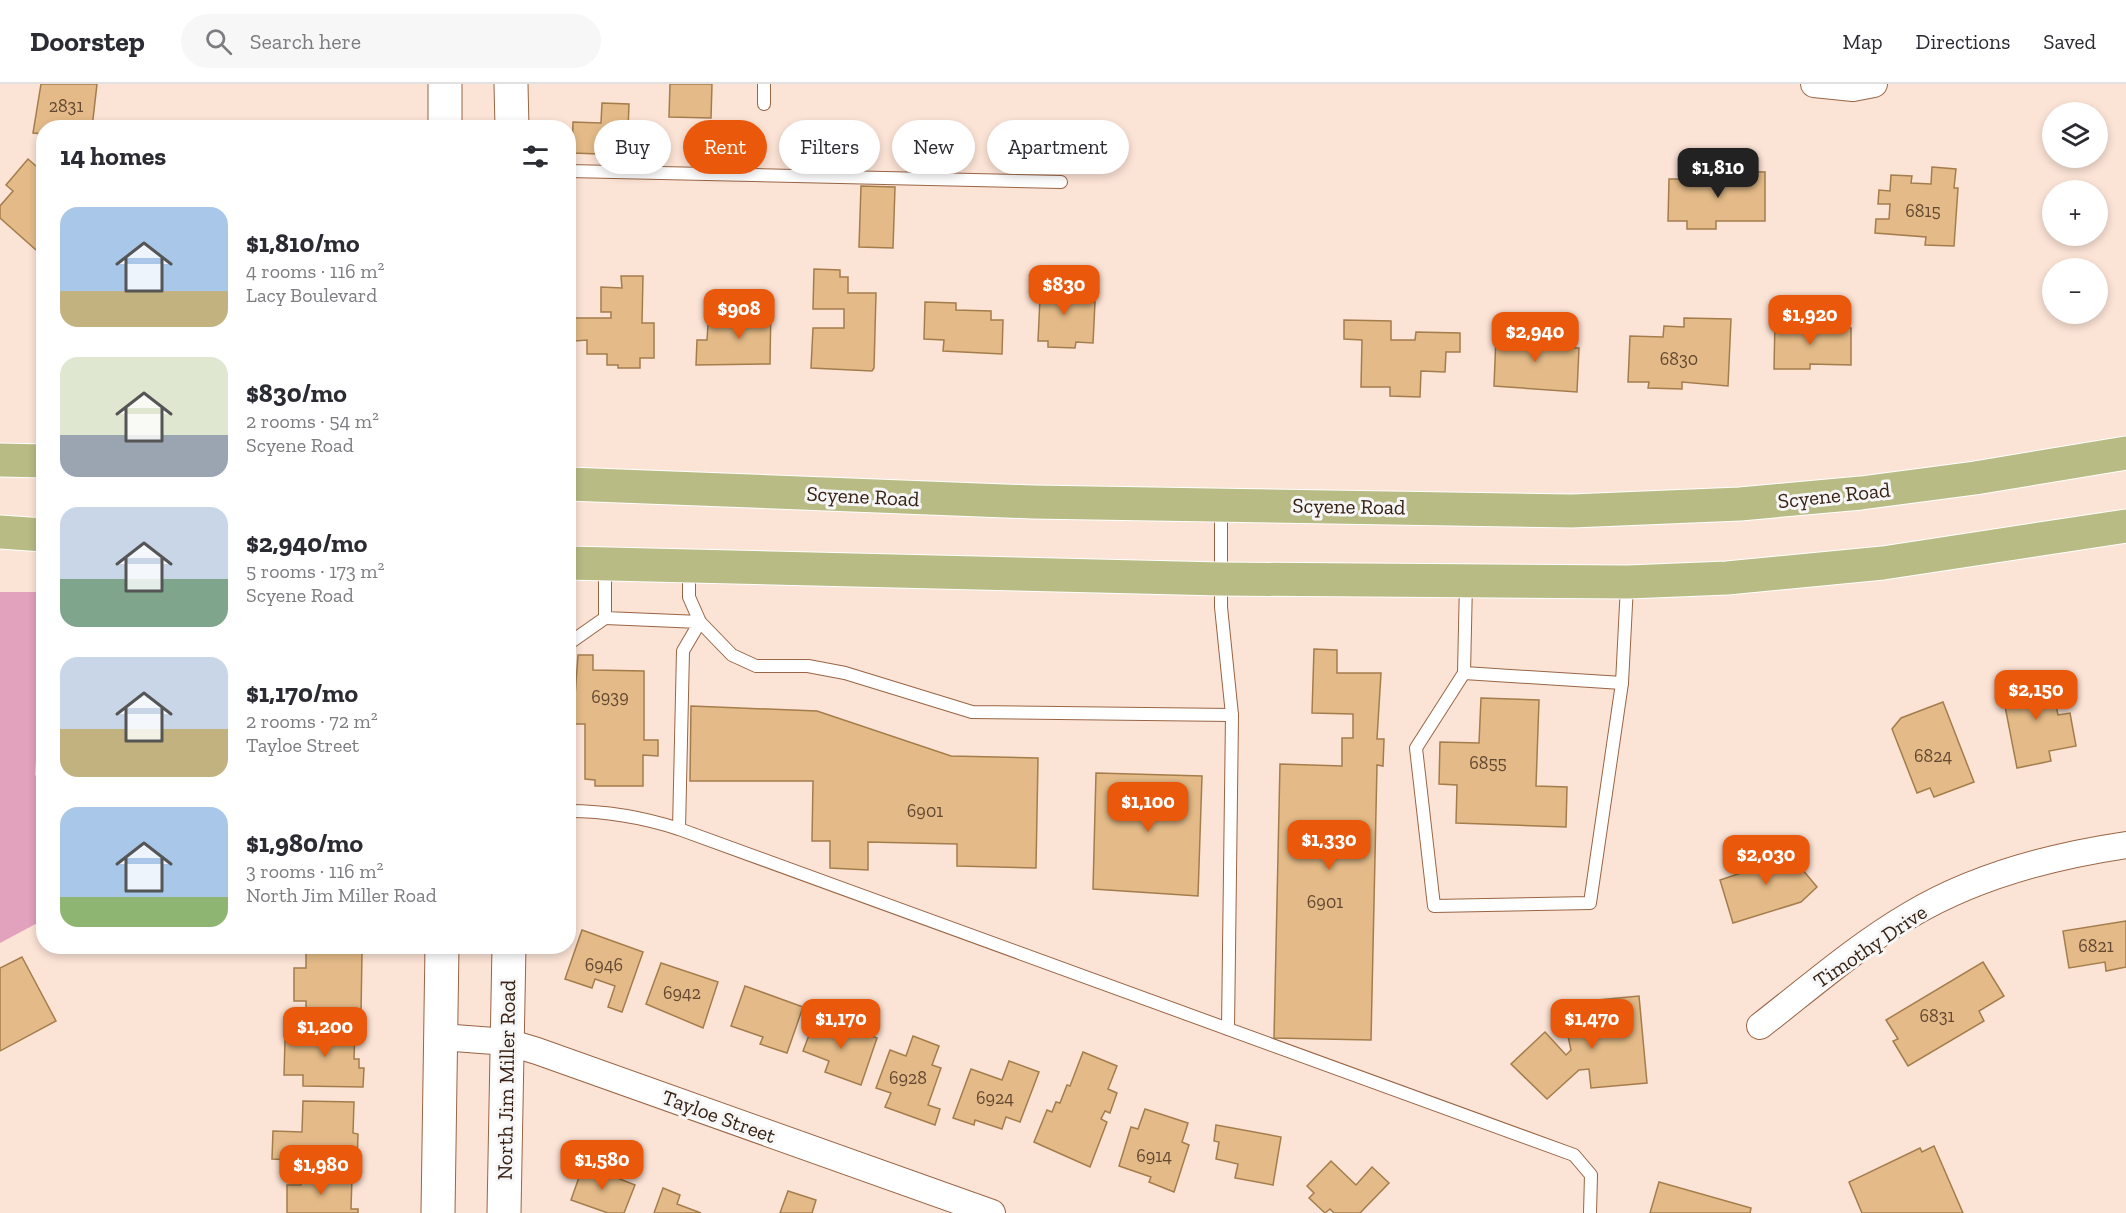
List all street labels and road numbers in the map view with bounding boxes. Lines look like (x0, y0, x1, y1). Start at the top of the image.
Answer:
street label: Scyene Road (1776, 477, 1892, 513)
street label: Scyene Road (806, 481, 921, 511)
street label: Scyene Road (1292, 493, 1406, 519)
street label: Timothy Drive (1809, 899, 1932, 993)
street label: North Jim Miller Road (492, 979, 520, 1180)
street label: Tayloe Street (659, 1084, 779, 1148)

